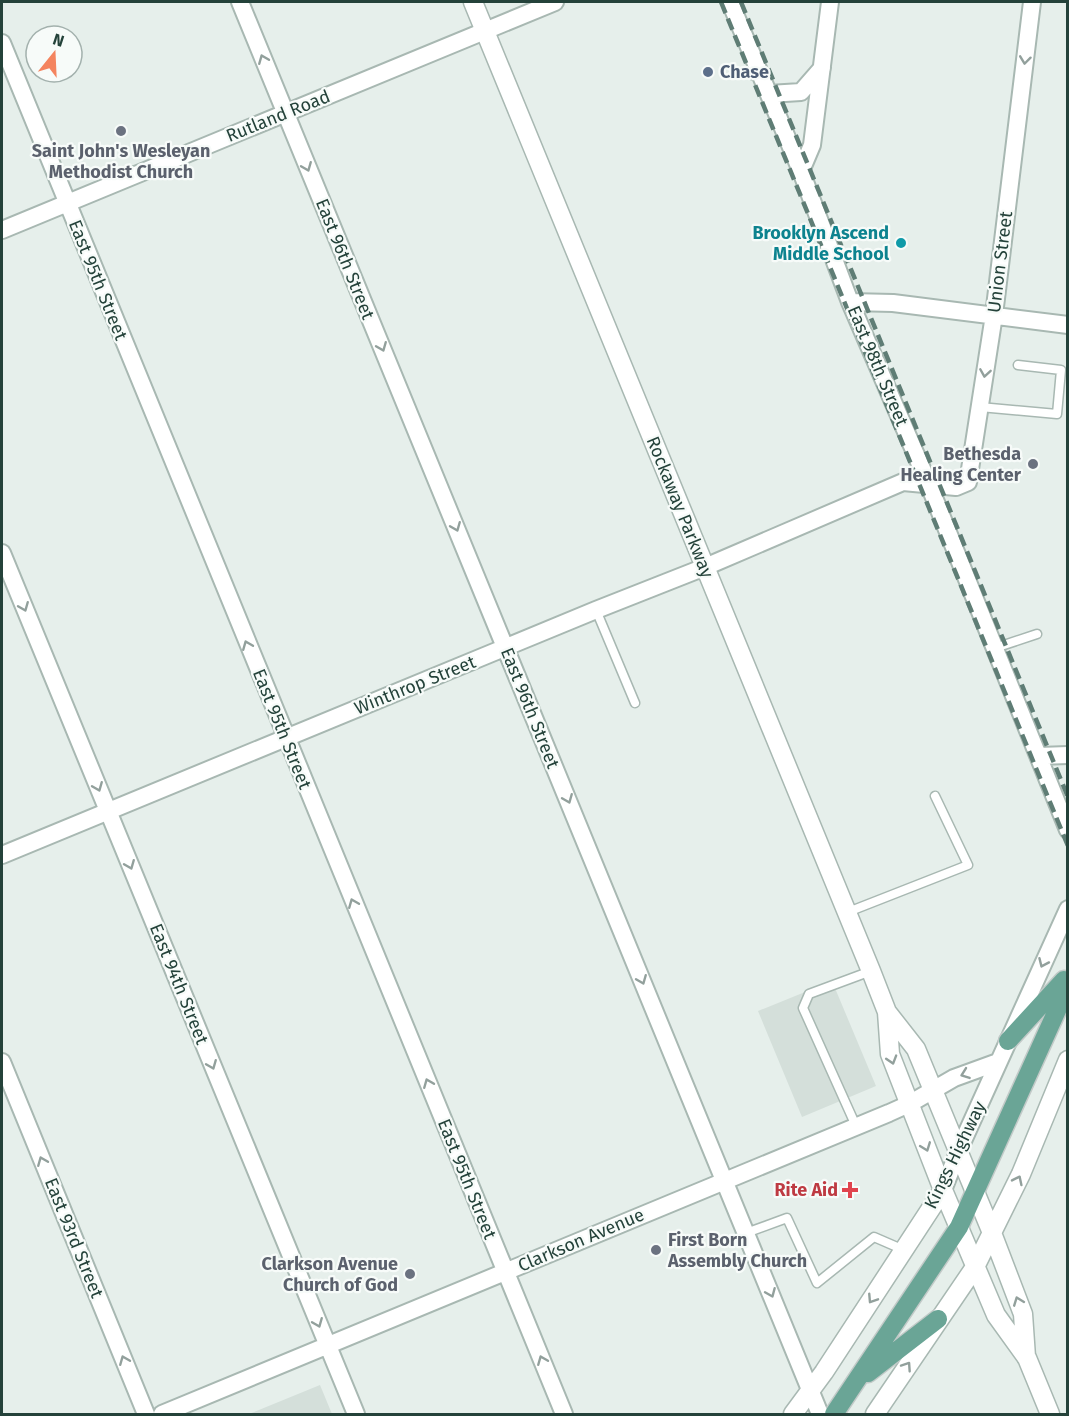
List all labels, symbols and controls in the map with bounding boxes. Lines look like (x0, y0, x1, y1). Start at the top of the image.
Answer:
north arrow (24, 24, 84, 84)
text: N (51, 30, 66, 51)
one-way arrow (258, 54, 270, 65)
one-way arrow (1019, 55, 1031, 64)
place label: Chase (720, 61, 769, 83)
marker: Chase (701, 65, 715, 79)
street label: Rutland Road (223, 85, 333, 147)
marker: Saint John's Wesleyan Methodist Church (114, 124, 128, 138)
place label: Saint John's Wesleyan Methodist Church (32, 140, 210, 183)
one-way arrow (300, 161, 312, 172)
street label: East 96th Street (311, 195, 379, 323)
street label: Union Street (983, 209, 1017, 314)
street label: East 95th Street (64, 217, 132, 344)
place label: Brooklyn Ascend Middle School (752, 222, 890, 265)
marker: Brooklyn Ascend Middle School (894, 236, 908, 250)
street label: East 98th Street (843, 302, 913, 430)
one-way arrow (375, 341, 387, 352)
one-way arrow (979, 368, 992, 378)
street label: Rockaway Parkway (642, 433, 718, 581)
place label: Bethesda Healing Center (900, 443, 1022, 486)
marker: Bethesda Healing Center (1026, 457, 1040, 471)
one-way arrow (449, 521, 461, 532)
one-way arrow (17, 601, 29, 612)
one-way arrow (242, 640, 254, 651)
street label: East 96th Street (496, 644, 564, 772)
street label: Winthrop Street (351, 650, 479, 719)
street label: East 95th Street (248, 666, 316, 793)
one-way arrow (91, 781, 103, 792)
one-way arrow (561, 793, 573, 804)
one-way arrow (123, 859, 135, 870)
one-way arrow (348, 898, 360, 909)
street label: East 94th Street (145, 920, 213, 1048)
one-way arrow (1039, 956, 1051, 967)
one-way arrow (635, 973, 647, 984)
one-way arrow (885, 1054, 898, 1065)
one-way arrow (205, 1059, 217, 1070)
one-way arrow (960, 1067, 971, 1080)
one-way arrow (423, 1078, 435, 1089)
street label: Kings Highway (919, 1098, 991, 1212)
street label: East 95th Street (433, 1116, 501, 1243)
one-way arrow (919, 1141, 931, 1152)
one-way arrow (37, 1156, 49, 1167)
street label: East 93rd Street (40, 1175, 108, 1302)
one-way arrow (1010, 1176, 1022, 1187)
place label: Rite Aid (774, 1179, 838, 1201)
marker: Rite Aid (843, 1183, 857, 1197)
street label: Clarkson Avenue (515, 1204, 647, 1276)
place label: First Born Assembly Church (667, 1229, 807, 1272)
marker: First Born Assembly Church (649, 1243, 663, 1257)
place label: Clarkson Avenue Church of God (262, 1253, 398, 1296)
marker: Clarkson Avenue Church of God (403, 1267, 417, 1281)
one-way arrow (764, 1287, 776, 1298)
one-way arrow (868, 1292, 879, 1303)
one-way arrow (1012, 1296, 1025, 1307)
one-way arrow (311, 1317, 323, 1328)
one-way arrow (119, 1356, 131, 1367)
one-way arrow (537, 1356, 549, 1367)
one-way arrow (900, 1362, 911, 1373)

